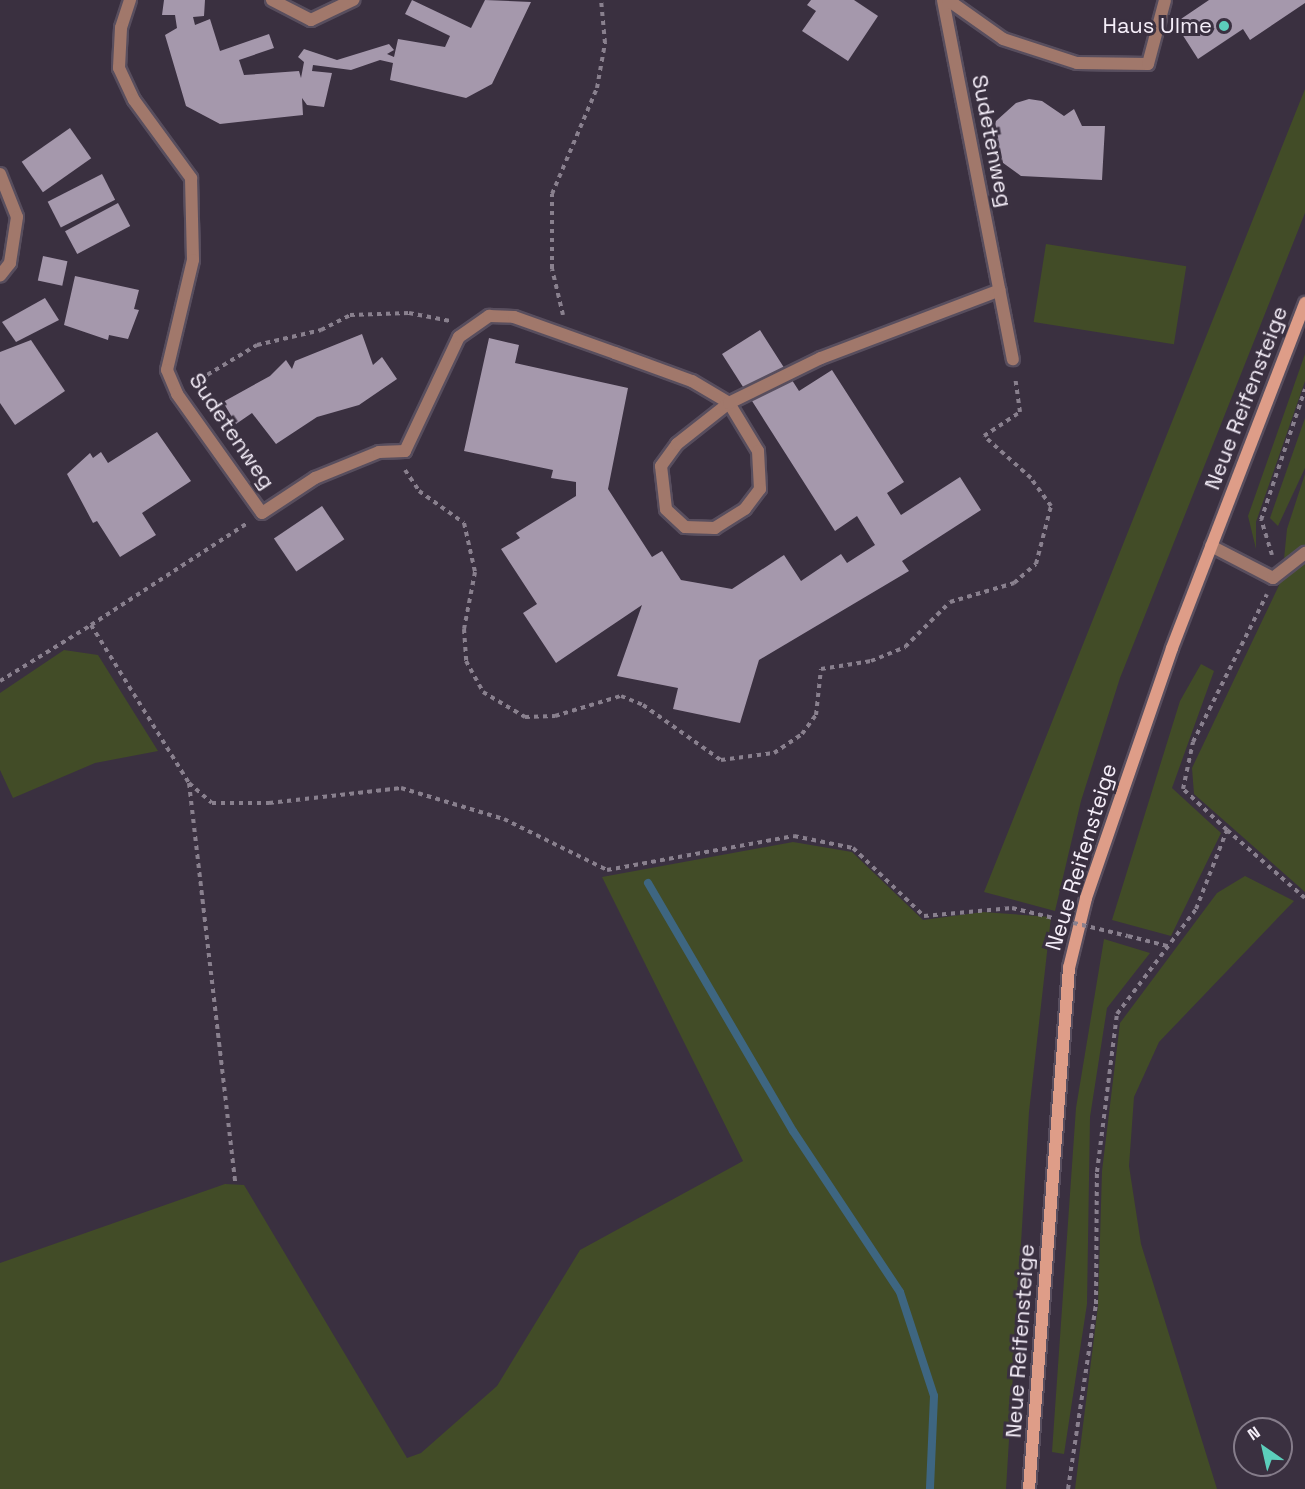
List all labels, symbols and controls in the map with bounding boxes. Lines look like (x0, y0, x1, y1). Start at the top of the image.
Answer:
place label: Haus Ulme (1102, 13, 1212, 39)
marker: Haus Ulme (1217, 19, 1231, 33)
street label: Sudetenweg (966, 73, 1018, 209)
street label: Neue Reifensteige (1199, 303, 1293, 493)
street label: Sudetenweg (183, 368, 281, 494)
street label: Neue Reifensteige (1040, 760, 1122, 954)
street label: Neue Reifensteige (1000, 1243, 1040, 1439)
north arrow (1233, 1417, 1293, 1477)
text: N (1243, 1422, 1264, 1445)

